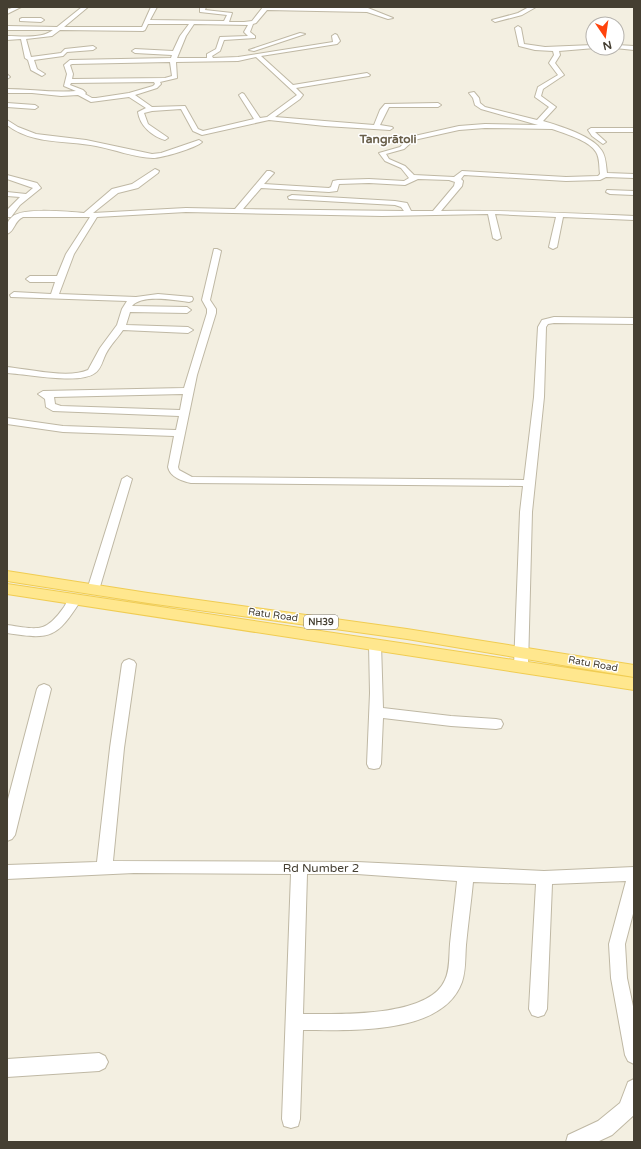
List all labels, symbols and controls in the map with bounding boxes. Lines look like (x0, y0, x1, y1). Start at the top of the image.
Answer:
north arrow (585, 16, 625, 56)
text: N (601, 38, 613, 53)
district label: Tangrātoli (359, 132, 416, 147)
street label: Ratu Road (247, 606, 299, 624)
road number: NH39 (304, 615, 338, 629)
street label: Ratu Road (567, 654, 619, 674)
street label: Rd Number 2 (283, 861, 359, 875)

